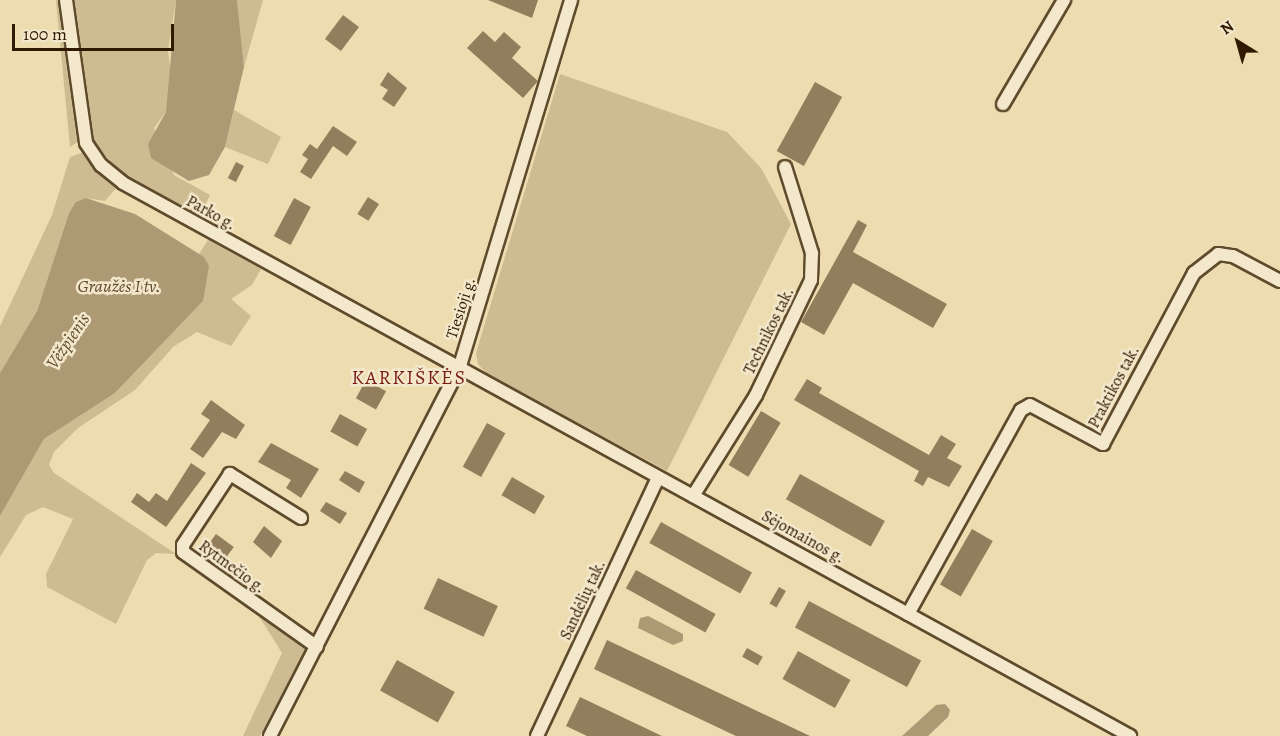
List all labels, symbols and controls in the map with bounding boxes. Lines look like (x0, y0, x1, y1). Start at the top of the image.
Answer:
scale bar (15, 12, 177, 50)
north arrow (1208, 12, 1268, 72)
text: N (1216, 15, 1238, 40)
text: 100 m (23, 22, 67, 46)
street label: Parko g. (183, 192, 239, 234)
water label: Graužės I tv. (77, 275, 161, 297)
street label: Tiesioji g. (442, 275, 480, 341)
street label: Technikos tak. (740, 284, 798, 378)
water label: Vėžpienis (42, 309, 94, 373)
street label: Praktikos tak. (1084, 342, 1144, 432)
district label: KARKIŠKĖS (352, 365, 466, 389)
street label: Sėjomainos g. (758, 506, 848, 568)
street label: Rytmečio g. (195, 536, 269, 598)
street label: Sandėlių tak. (556, 557, 610, 643)

